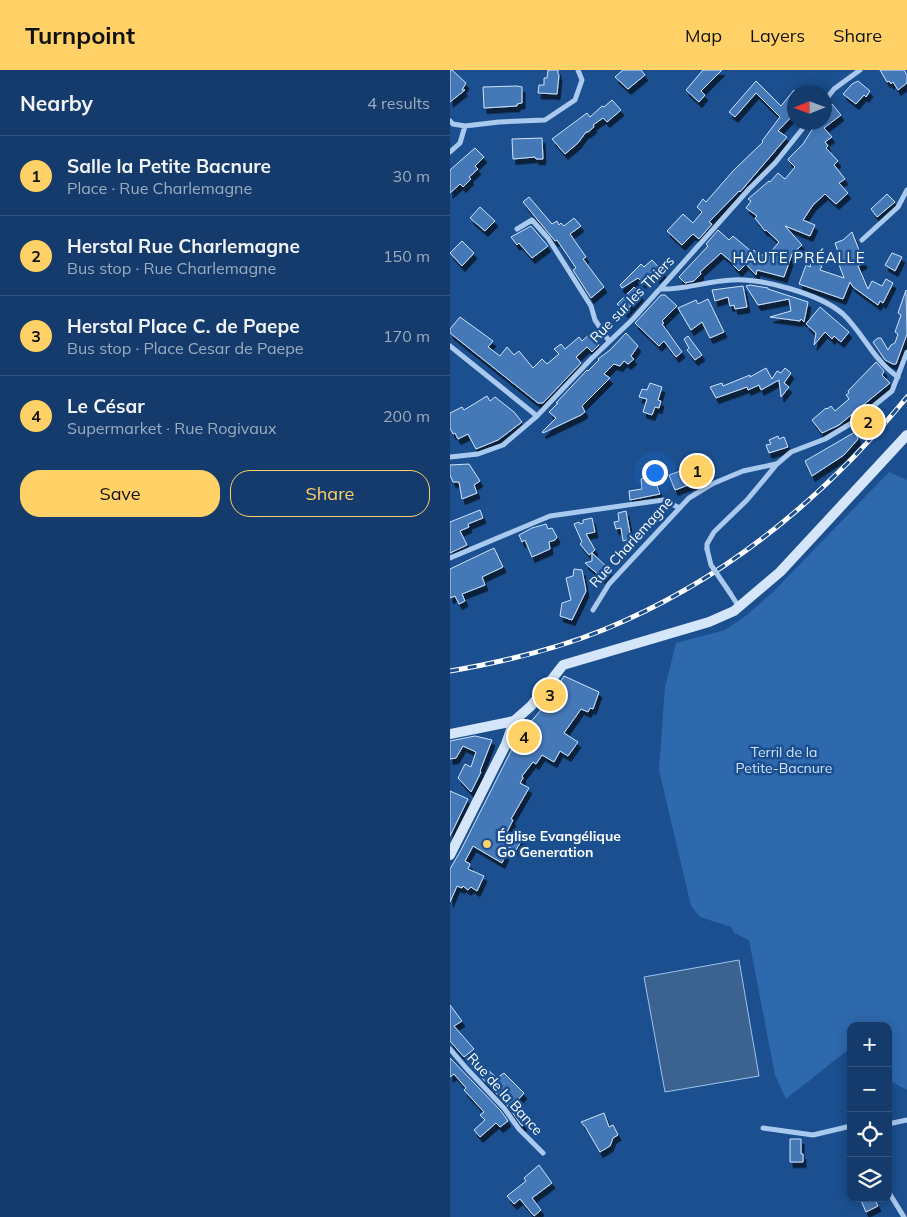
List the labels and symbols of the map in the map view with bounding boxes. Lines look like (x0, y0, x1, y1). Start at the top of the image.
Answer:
north arrow (787, 85, 832, 130)
district label: HAUTE PRÉALLE (732, 248, 866, 267)
street label: Rue sur les Thiers (586, 252, 678, 346)
pin: 2 (852, 403, 884, 441)
pin: 1 (681, 452, 713, 490)
your location (642, 460, 668, 486)
street label: Rue Charlemagne (585, 493, 677, 591)
pin: 3 (534, 676, 566, 714)
pin: 4 (508, 718, 540, 756)
park label: Terril de la Petite-Bacnure (736, 743, 832, 777)
place label: Église Evangélique Go Generation (497, 827, 621, 861)
marker: Église Evangélique Go Generation (481, 838, 493, 850)
street label: Rue de la Bance (463, 1049, 547, 1139)

